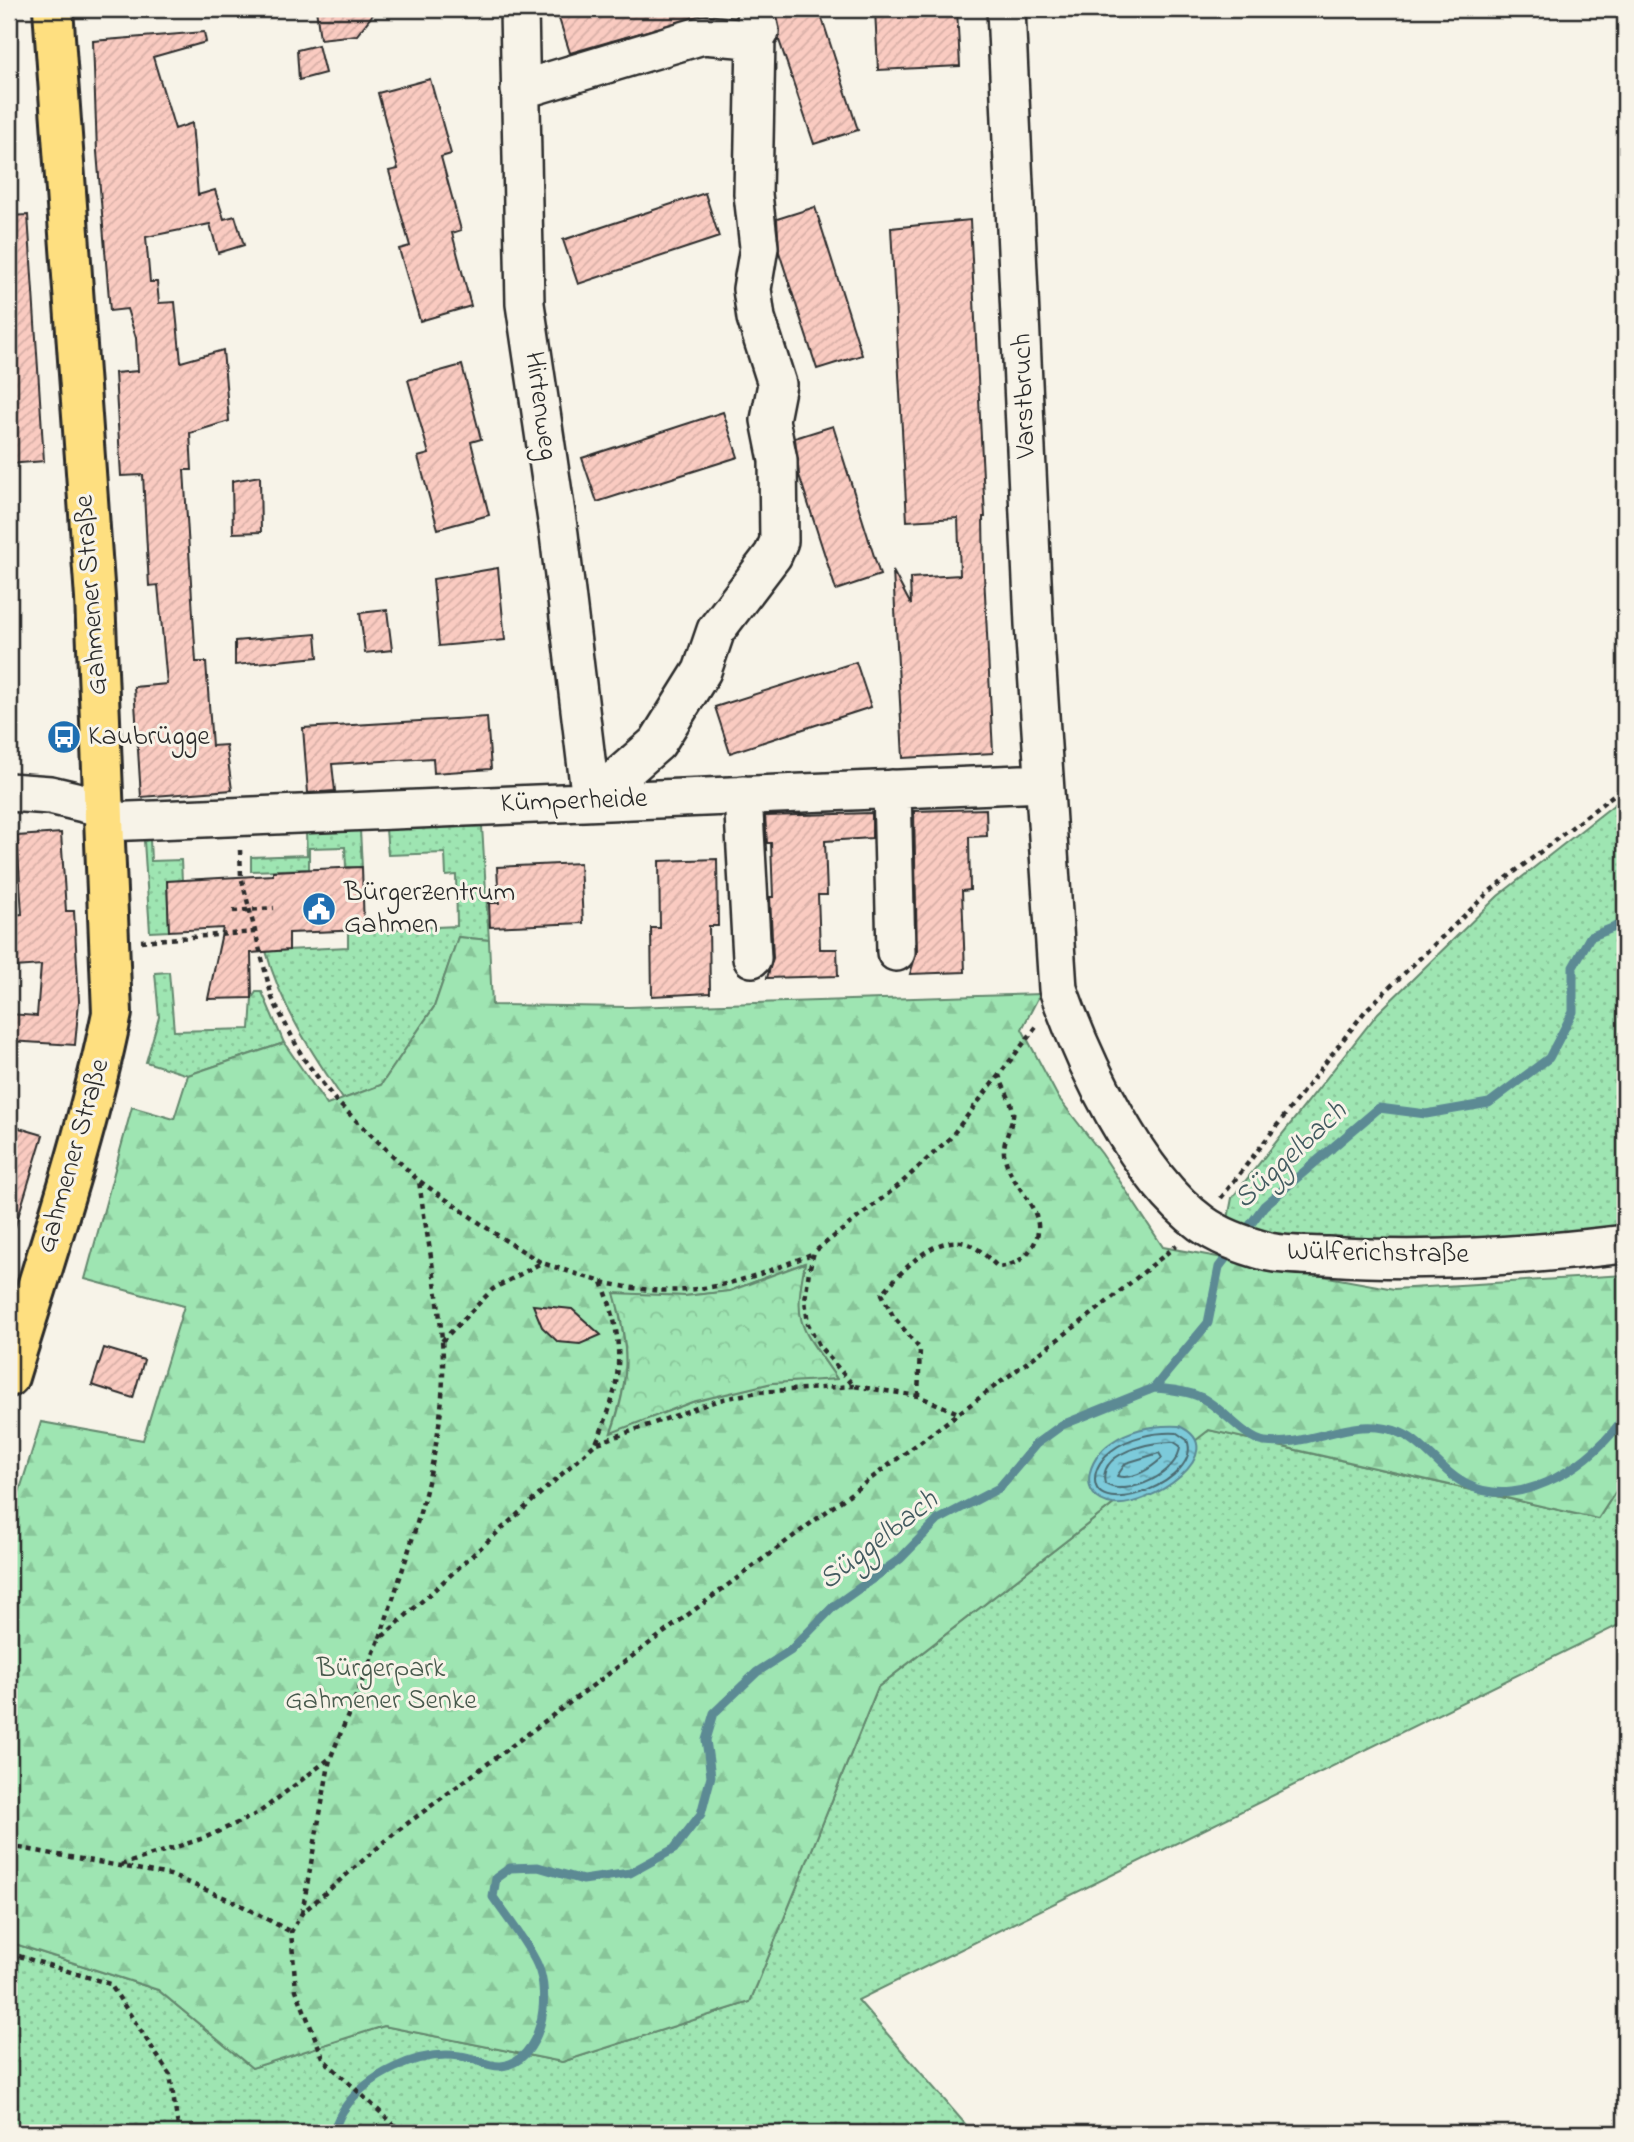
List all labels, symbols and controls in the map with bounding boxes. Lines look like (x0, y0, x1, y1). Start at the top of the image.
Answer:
street label: Varstbruch (1002, 332, 1048, 461)
street label: Hirtenweg (512, 349, 568, 463)
street label: Gahmener Straße (65, 493, 119, 697)
place label: Kaubrügge (88, 717, 210, 758)
bus stop icon: Kaubrügge (45, 718, 83, 756)
street label: Kümperheide (500, 779, 649, 825)
place label: Bürgerzentrum Gahmen (343, 873, 515, 946)
public building icon: Bürgerzentrum Gahmen (300, 890, 338, 928)
street label: Gahmener Straße (27, 1053, 121, 1258)
water label: Süggelbach (1224, 1091, 1358, 1220)
street label: Wülferichstraße (1287, 1232, 1470, 1276)
water label: Süggelbach (810, 1480, 949, 1602)
park label: Bürgerpark Gahmener Senke (285, 1649, 477, 1722)

